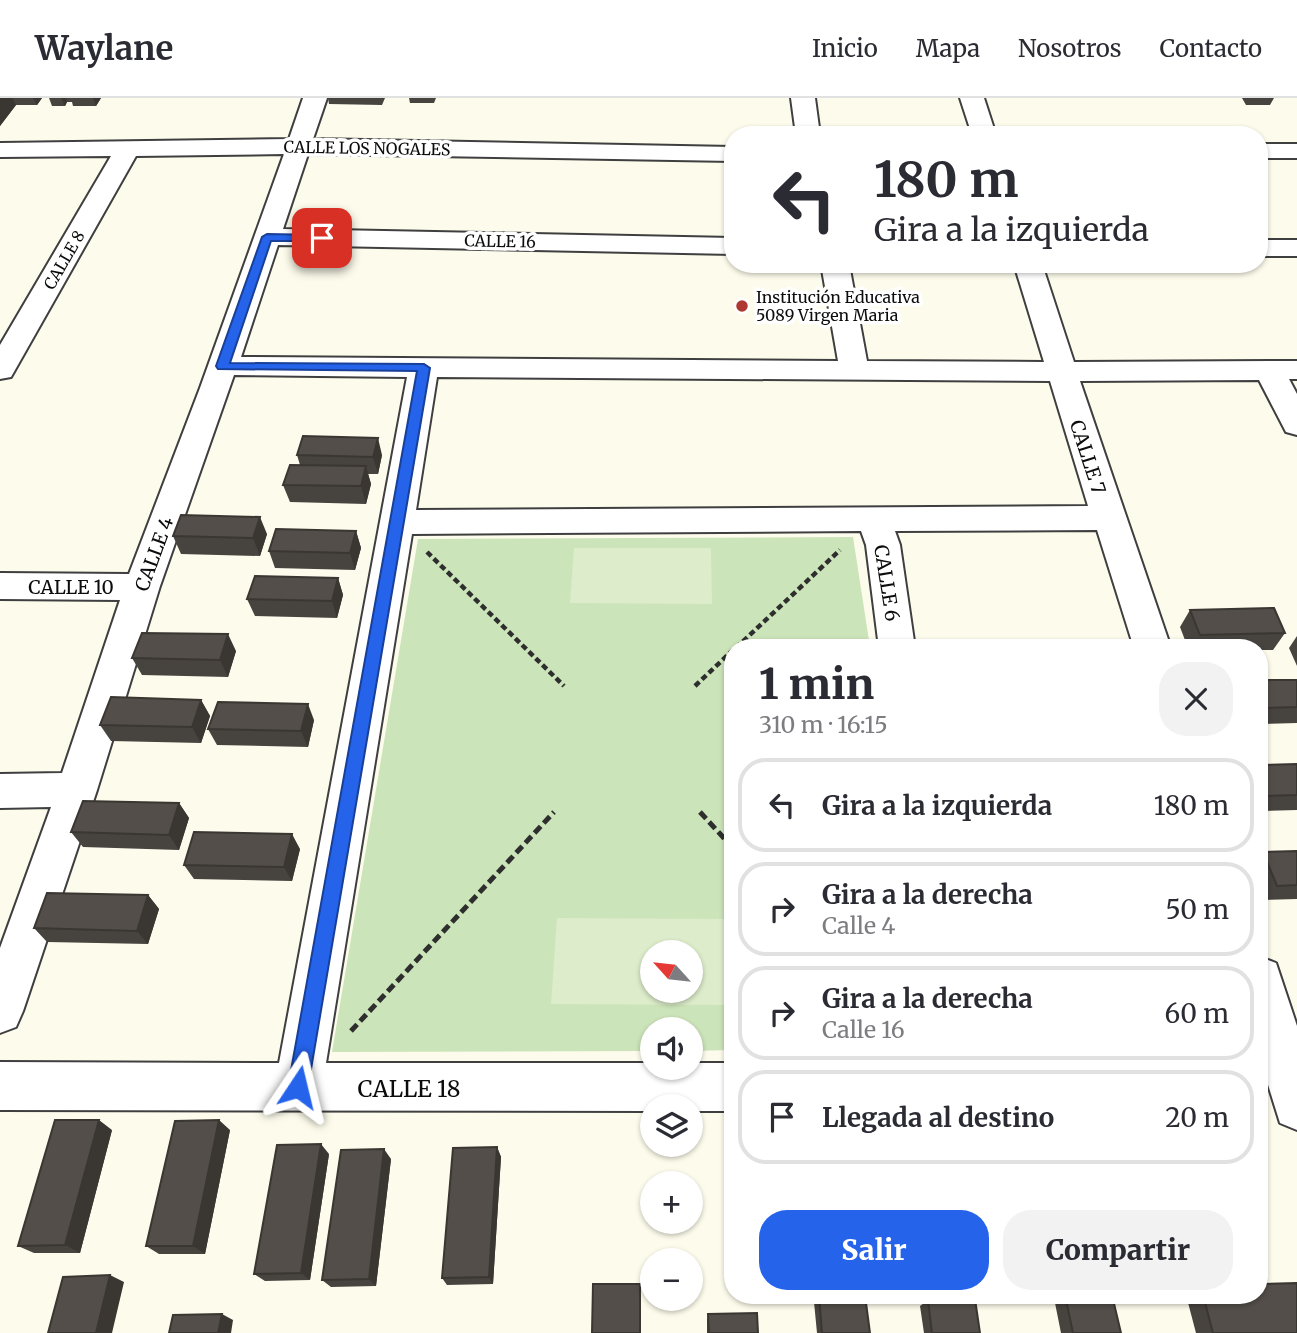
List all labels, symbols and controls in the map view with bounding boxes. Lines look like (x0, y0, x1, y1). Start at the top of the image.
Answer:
text: Waylane (35, 28, 173, 69)
text: Inicio (812, 33, 878, 64)
text: Mapa (916, 33, 980, 64)
text: Nosotros (1018, 33, 1122, 64)
text: Contacto (1160, 33, 1262, 64)
street label: CALLE LOS NOGALES (283, 137, 451, 159)
text: 180 m (874, 149, 1019, 210)
icon: left (759, 154, 850, 245)
pin (292, 208, 352, 268)
text: Gira a la izquierda (874, 210, 1149, 250)
icon: arrive (303, 219, 341, 257)
street label: CALLE 8 (39, 227, 89, 293)
street label: CALLE 16 (464, 230, 536, 252)
place label: Institución Educativa 5089 Virgen Maria (756, 287, 920, 325)
marker: Institución Educativa 5089 Virgen Maria (734, 298, 750, 314)
street label: CALLE 7 (1065, 417, 1111, 497)
street label: CALLE 4 (130, 513, 179, 594)
street label: CALLE 6 (869, 543, 905, 623)
street label: CALLE 10 (28, 575, 114, 599)
text: 1 min (759, 658, 874, 710)
button: close (1159, 662, 1233, 736)
text: 310 m · 16:15 (759, 710, 888, 739)
icon: left (763, 786, 801, 824)
text: Gira a la izquierda (822, 789, 1052, 822)
text: 180 m (1154, 789, 1229, 822)
text: Gira a la derecha (822, 878, 1033, 911)
icon: right (763, 890, 801, 928)
text: 50 m (1165, 893, 1229, 926)
text: Calle 4 (822, 911, 896, 940)
north arrow (640, 940, 704, 1003)
map controls (640, 940, 703, 1311)
text: Gira a la derecha (822, 982, 1033, 1015)
icon: right (763, 994, 801, 1032)
text: 60 m (1165, 997, 1229, 1030)
text: Calle 16 (822, 1015, 905, 1044)
button: sound (640, 1017, 703, 1080)
position arrow (261, 1050, 335, 1124)
street label: CALLE 18 (358, 1074, 460, 1103)
button: layers (640, 1094, 703, 1157)
icon: arrive (763, 1098, 801, 1136)
text: Llegada al destino (822, 1101, 1054, 1134)
text: 20 m (1165, 1101, 1229, 1134)
button: + (640, 1171, 703, 1234)
button: Salir (759, 1210, 989, 1290)
button: Compartir (1003, 1210, 1233, 1290)
button: − (640, 1248, 703, 1311)

